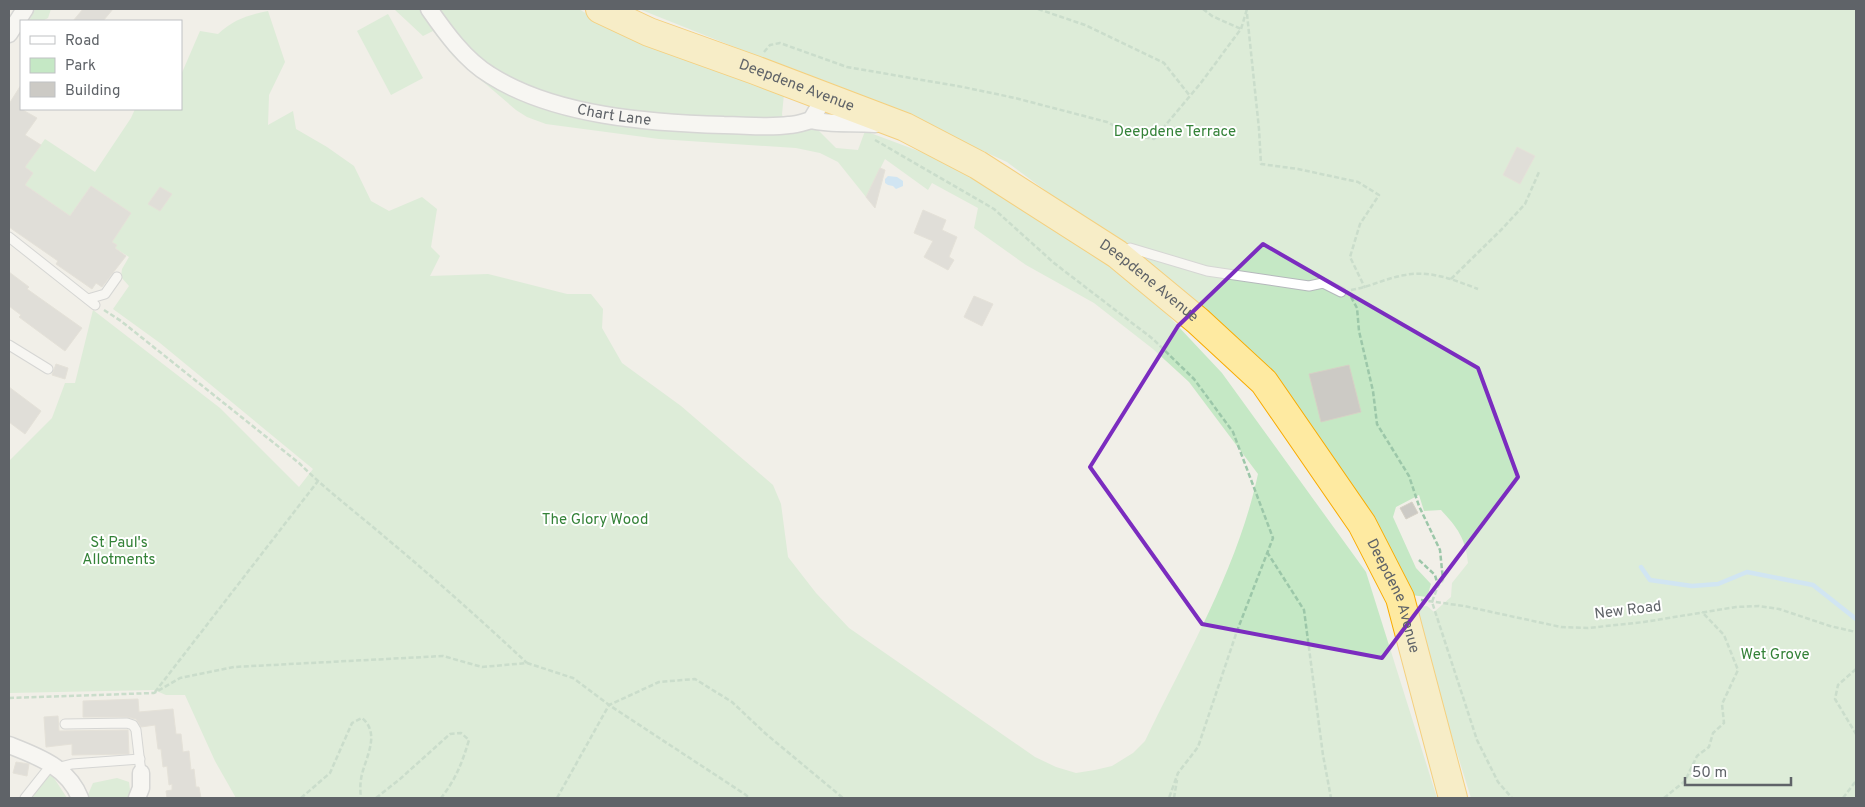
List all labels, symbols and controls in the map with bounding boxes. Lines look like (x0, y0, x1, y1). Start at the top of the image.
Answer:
legend (20, 20, 182, 110)
text: Road (65, 32, 100, 51)
street label: Deepdene Avenue (736, 55, 857, 116)
text: Park (65, 57, 96, 76)
text: Building (65, 82, 120, 101)
street label: Chart Lane (575, 100, 652, 130)
park label: Deepdene Terrace (1114, 123, 1236, 142)
street label: Deepdene Avenue (1095, 235, 1202, 327)
park label: The Glory Wood (542, 511, 648, 530)
park label: St Paul's Allotments (82, 534, 156, 570)
street label: Deepdene Avenue (1362, 536, 1424, 655)
street label: New Road (1593, 597, 1663, 625)
park label: Wet Grove (1740, 646, 1810, 665)
scale bar (1685, 754, 1791, 786)
text: 50 m (1692, 764, 1727, 783)

